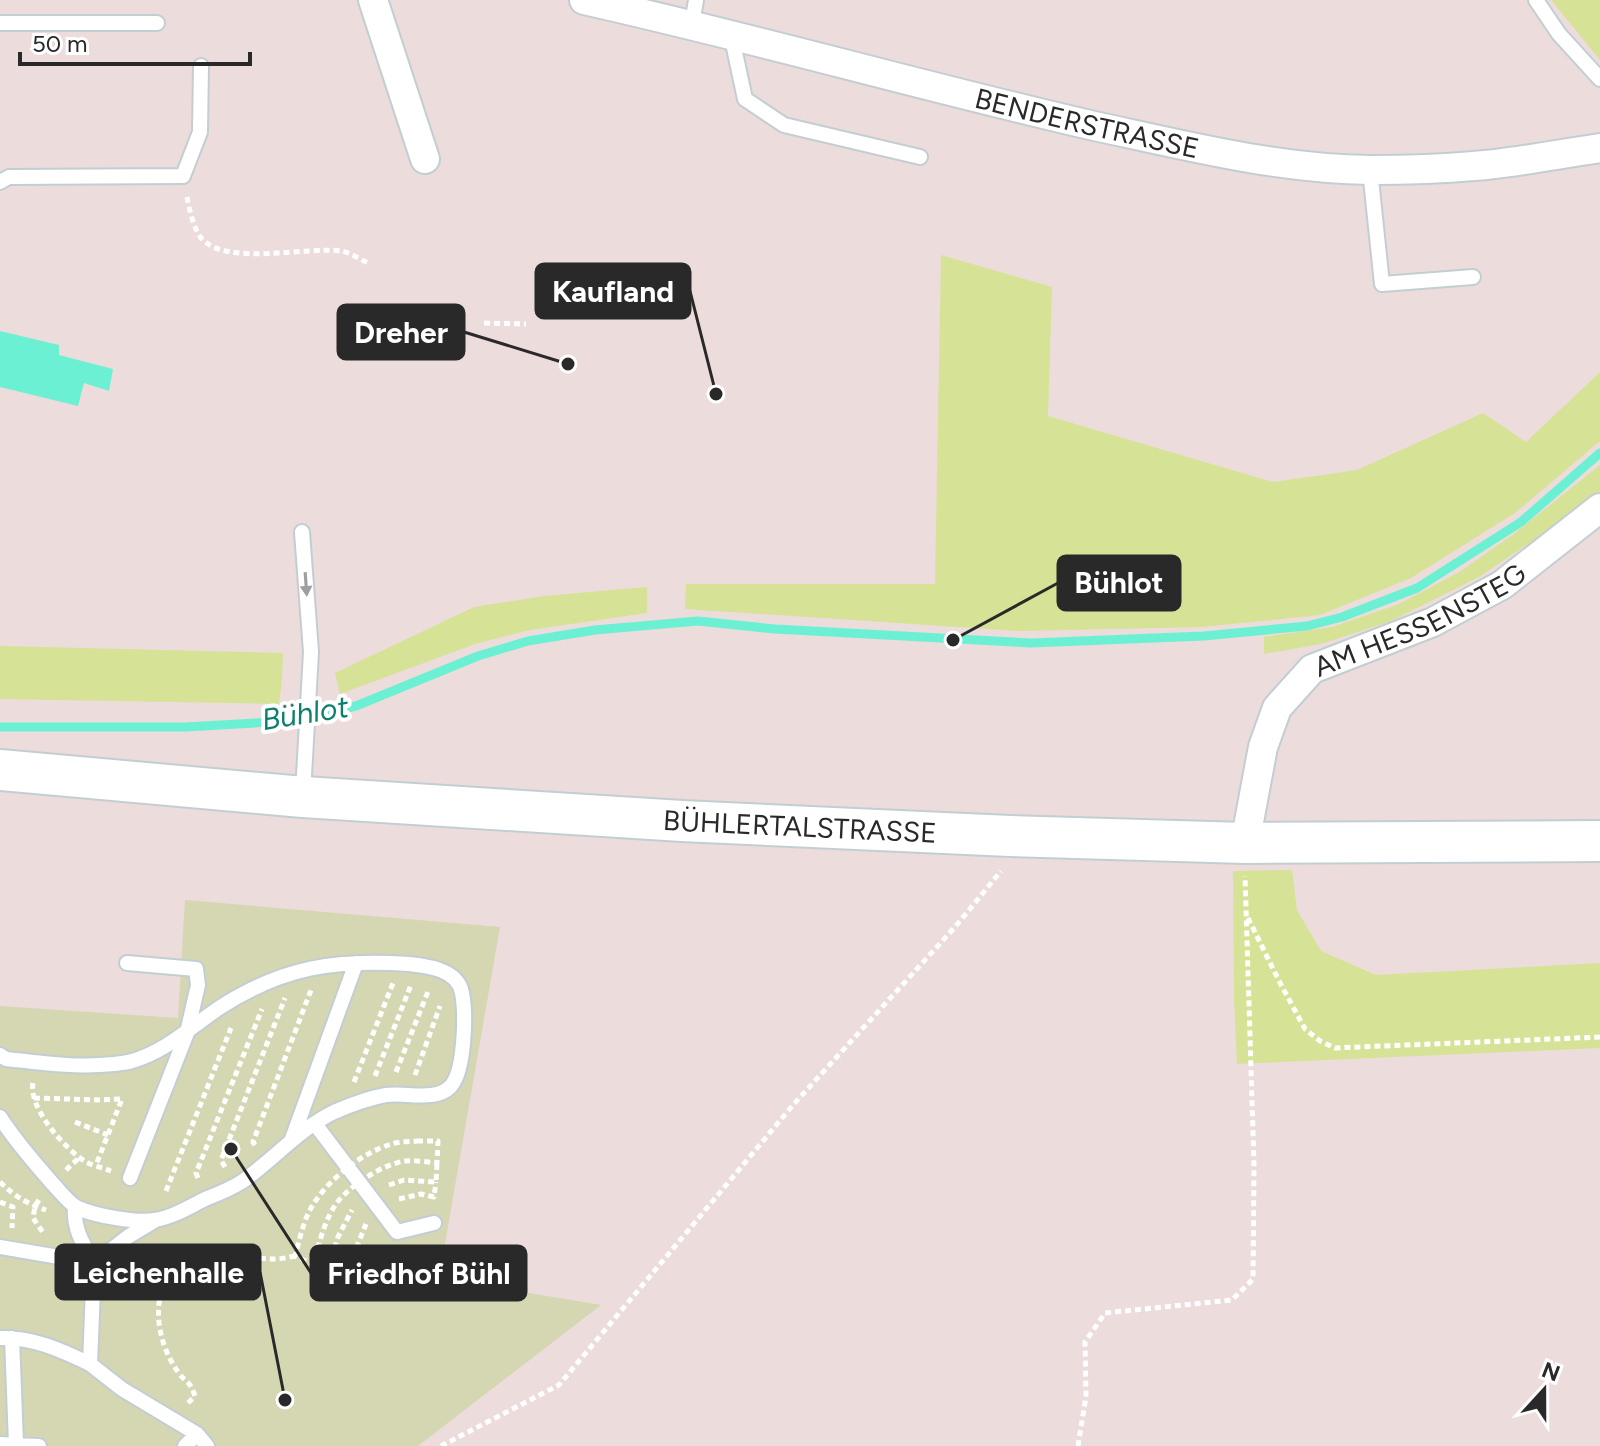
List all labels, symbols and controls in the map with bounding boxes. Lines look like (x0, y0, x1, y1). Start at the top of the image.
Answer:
scale bar (20, 16, 250, 66)
text: 50 m (32, 29, 88, 58)
street label: BENDERSTRASSE (971, 81, 1202, 165)
callout: Kaufland (536, 264, 690, 318)
text: Kaufland (552, 273, 674, 310)
callout: Dreher (338, 305, 464, 359)
text: Dreher (354, 314, 448, 351)
callout: Bühlot (1058, 556, 1180, 610)
street label: AM HESSENSTEG (1309, 556, 1533, 684)
text: Bühlot (1074, 564, 1164, 601)
one-way arrow (300, 572, 313, 597)
water label: Bühlot (259, 688, 351, 738)
street label: BÜHLERTALSTRASSE (662, 803, 937, 850)
callout: Leichenhalle (56, 1245, 260, 1299)
callout: Friedhof Bühl (311, 1246, 526, 1300)
text: Leichenhalle (72, 1254, 244, 1291)
text: Friedhof Bühl (327, 1255, 511, 1292)
north arrow (1504, 1350, 1584, 1430)
text: N (1538, 1356, 1564, 1387)

